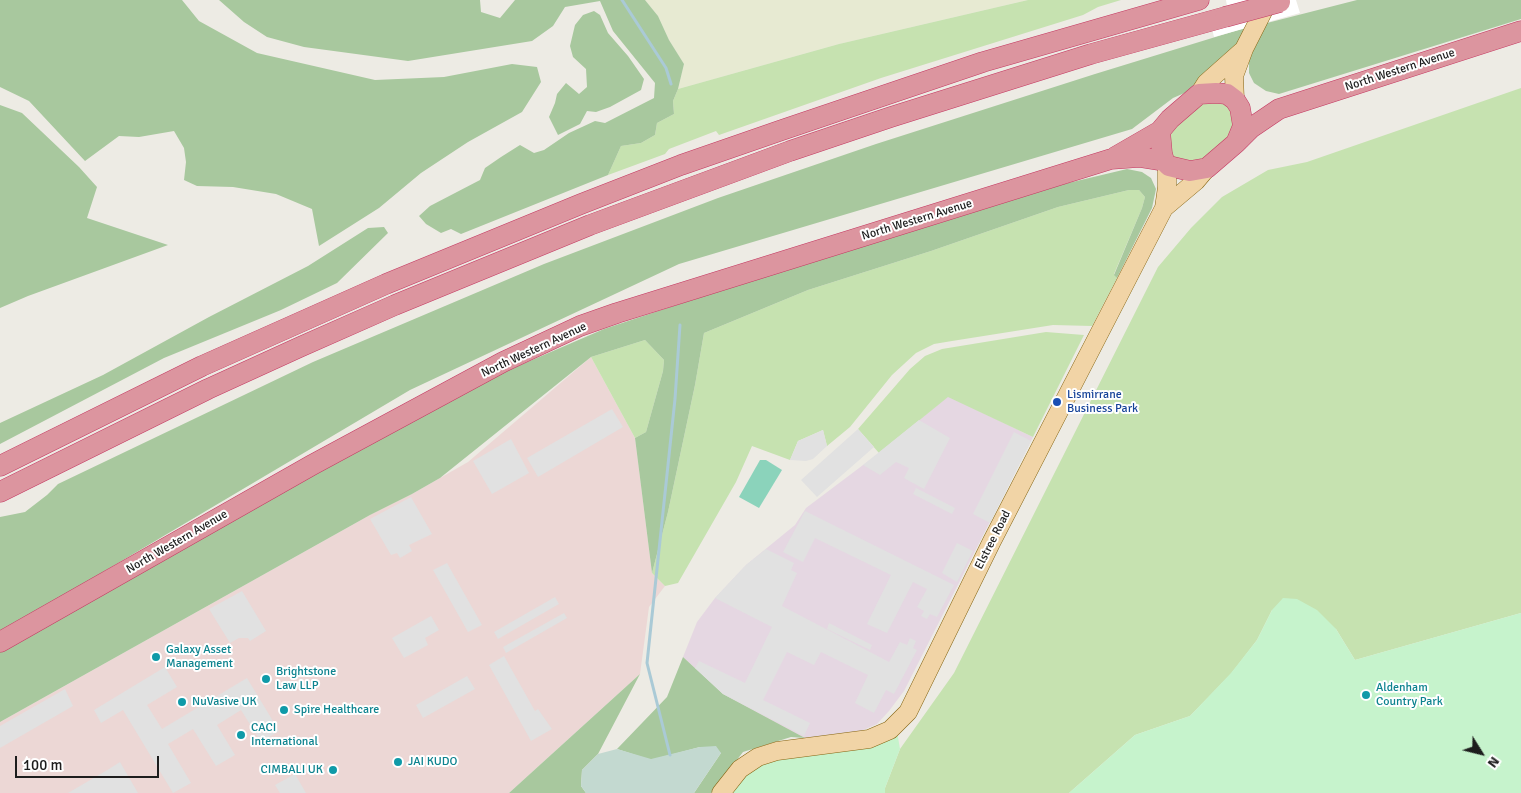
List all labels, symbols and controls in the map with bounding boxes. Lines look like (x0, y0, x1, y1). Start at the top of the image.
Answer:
street label: North Western Avenue (1343, 45, 1457, 95)
street label: North Western Avenue (860, 196, 974, 244)
street label: North Western Avenue (479, 319, 589, 381)
place label: Lismirrane Business Park (1067, 388, 1138, 416)
marker: Lismirrane Business Park (1051, 396, 1063, 408)
street label: North Western Avenue (124, 507, 230, 577)
street label: Elstree Road (972, 508, 1014, 572)
place label: Galaxy Asset Management (166, 643, 233, 671)
marker: Galaxy Asset Management (150, 651, 162, 663)
place label: Brightstone Law LLP (276, 665, 336, 693)
marker: Brightstone Law LLP (260, 673, 272, 685)
place label: Aldenham Country Park (1376, 681, 1443, 709)
marker: Aldenham Country Park (1360, 689, 1372, 701)
place label: NuVasive UK (192, 695, 257, 709)
marker: NuVasive UK (176, 696, 188, 708)
place label: Spire Healthcare (294, 703, 379, 717)
marker: Spire Healthcare (278, 704, 290, 716)
place label: CACI International (251, 721, 318, 749)
north arrow (1456, 728, 1506, 778)
marker: CACI International (235, 729, 247, 741)
scale bar (18, 746, 161, 778)
text: N (1484, 753, 1503, 771)
place label: JAI KUDO (408, 755, 457, 769)
text: 100 m (23, 756, 63, 774)
marker: JAI KUDO (392, 756, 404, 768)
place label: CIMBALI UK (260, 763, 323, 777)
marker: CIMBALI UK (327, 764, 339, 776)

